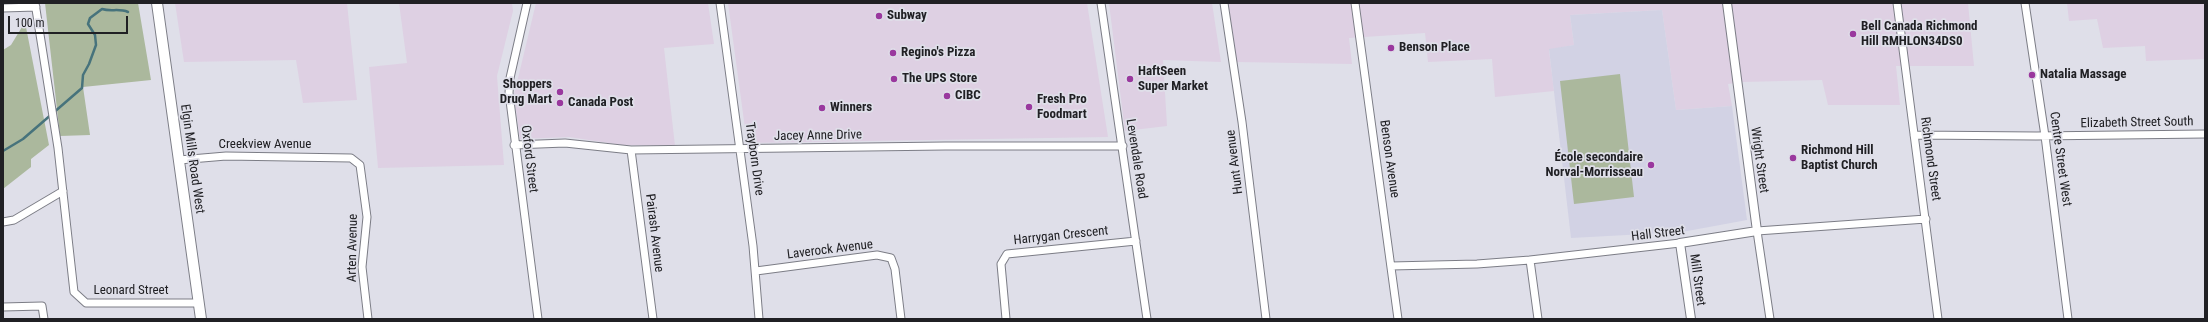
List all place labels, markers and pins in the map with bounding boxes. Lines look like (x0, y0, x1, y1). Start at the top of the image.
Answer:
place label: Subway (887, 8, 927, 24)
marker: Subway (874, 11, 884, 21)
place label: Bell Canada Richmond Hill RMHLON34DS0 (1861, 19, 1977, 50)
marker: Bell Canada Richmond Hill RMHLON34DS0 (1848, 29, 1858, 39)
place label: Benson Place (1399, 40, 1470, 56)
marker: Benson Place (1386, 43, 1396, 53)
place label: Regino's Pizza (901, 45, 975, 61)
marker: Regino's Pizza (888, 48, 898, 58)
place label: HaftSeen Super Market (1138, 64, 1208, 95)
place label: Natalia Massage (2040, 67, 2127, 83)
marker: Natalia Massage (2027, 70, 2037, 80)
place label: The UPS Store (902, 71, 977, 87)
marker: The UPS Store (889, 74, 899, 84)
marker: HaftSeen Super Market (1125, 74, 1135, 84)
place label: Shoppers Drug Mart (500, 77, 552, 108)
marker: Shoppers Drug Mart (555, 87, 565, 97)
place label: CIBC (955, 88, 981, 104)
marker: CIBC (942, 91, 952, 101)
place label: Fresh Pro Foodmart (1037, 92, 1087, 123)
place label: Canada Post (568, 95, 633, 111)
marker: Canada Post (555, 98, 565, 108)
place label: Winners (830, 100, 872, 116)
marker: Fresh Pro Foodmart (1024, 102, 1034, 112)
marker: Winners (817, 103, 827, 113)
place label: Richmond Hill Baptist Church (1801, 143, 1878, 174)
place label: École secondaire Norval-Morrisseau (1546, 150, 1643, 181)
marker: Richmond Hill Baptist Church (1788, 153, 1798, 163)
marker: École secondaire Norval-Morrisseau (1646, 160, 1656, 170)

